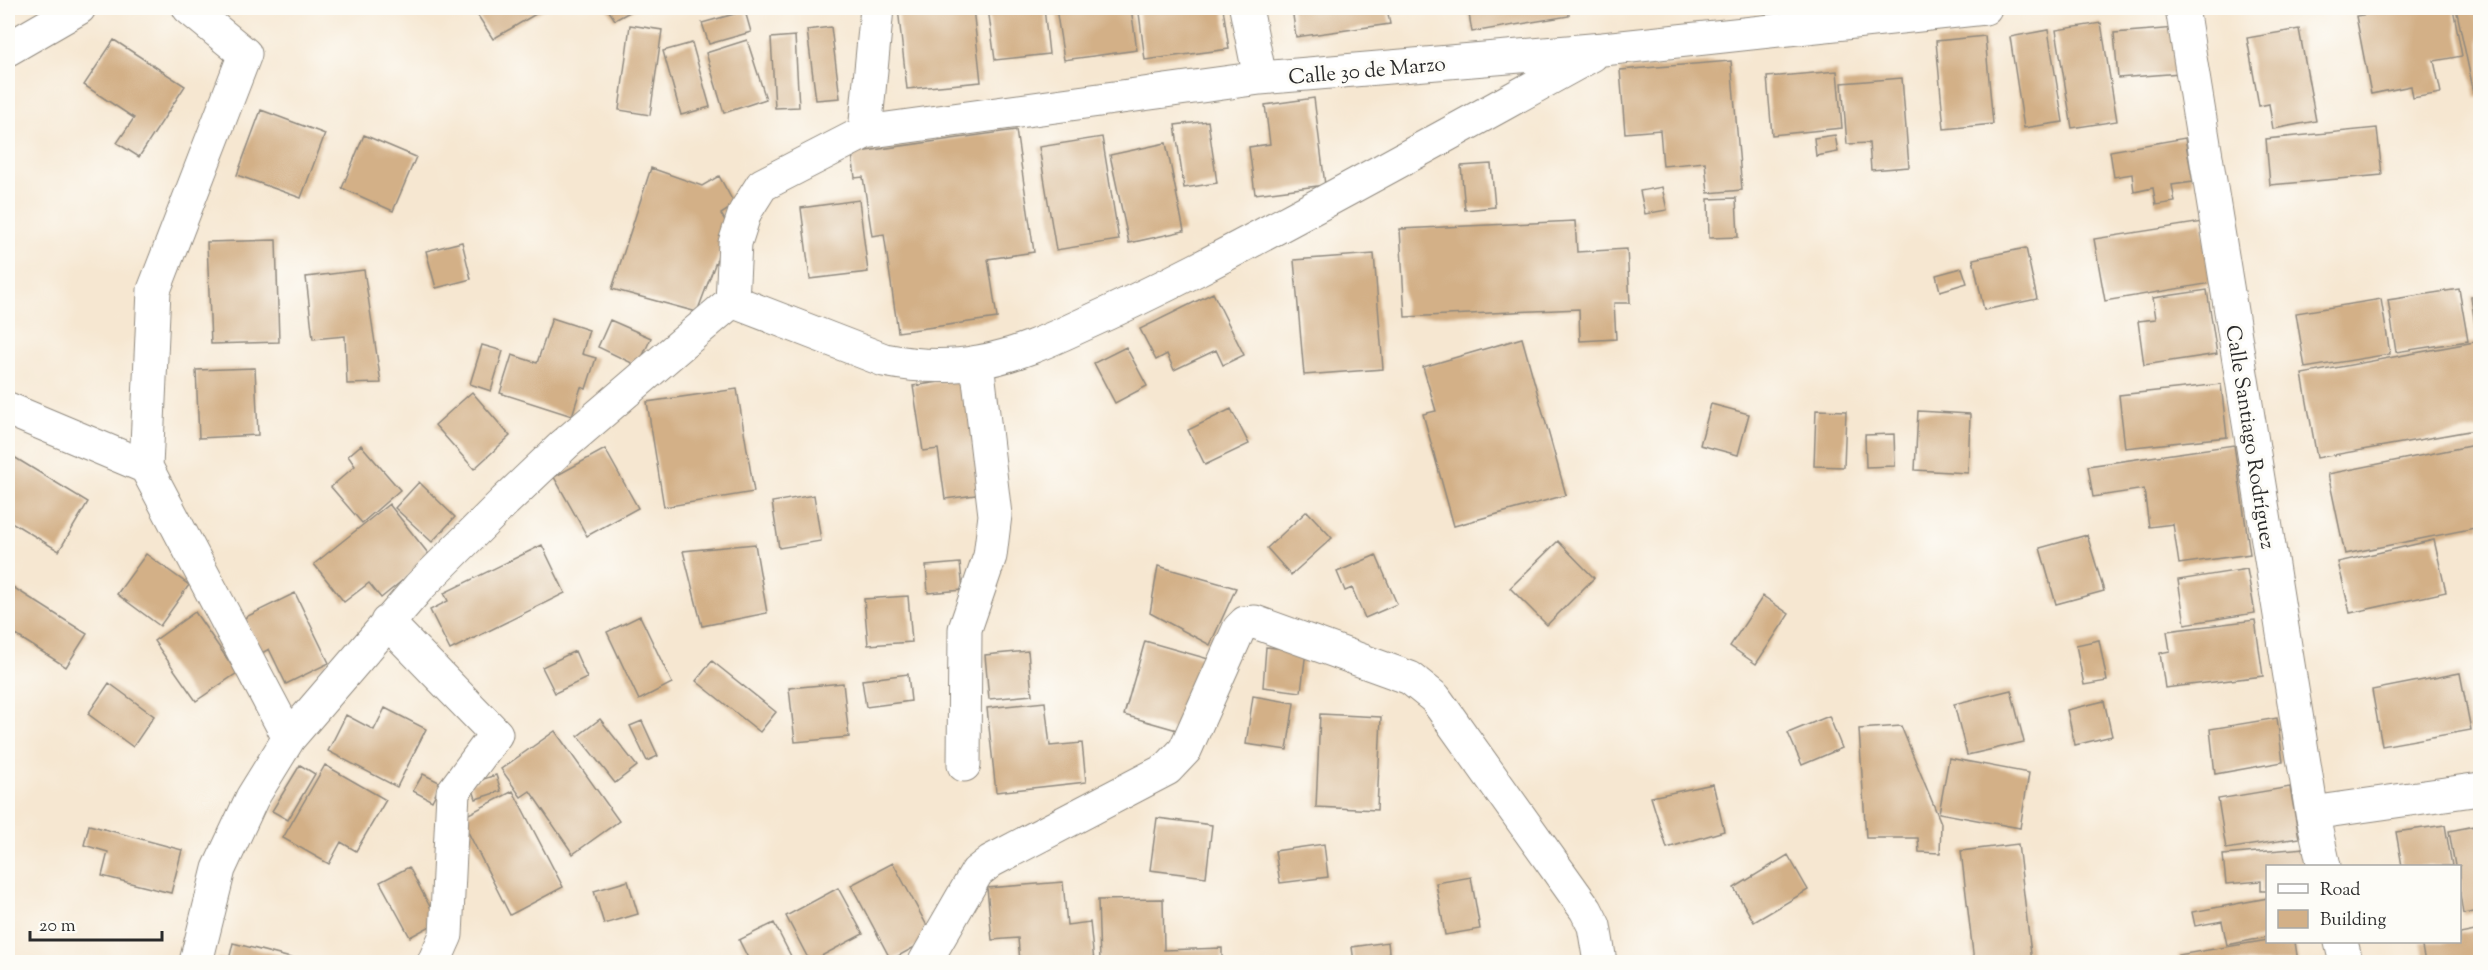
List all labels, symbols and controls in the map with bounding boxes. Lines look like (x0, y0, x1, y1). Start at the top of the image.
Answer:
street label: Calle 30 de Marzo (1287, 50, 1447, 94)
street label: Calle Santiago Rodríguez (2216, 323, 2282, 552)
legend (2266, 865, 2461, 943)
text: Road (2320, 878, 2360, 904)
scale bar (30, 904, 162, 942)
text: Building (2320, 908, 2386, 934)
text: 20 m (39, 914, 76, 940)

